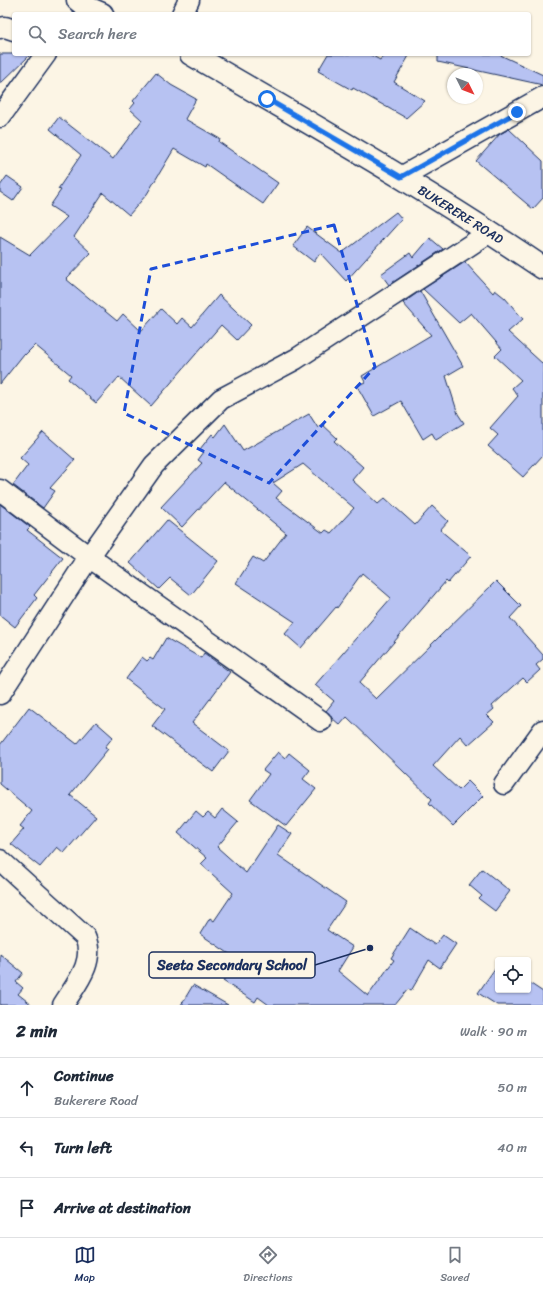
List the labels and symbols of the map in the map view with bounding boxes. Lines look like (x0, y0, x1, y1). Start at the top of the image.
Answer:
north arrow (447, 68, 483, 104)
route start (258, 90, 276, 108)
route end (508, 103, 526, 121)
street label: BUKERERE ROAD (413, 179, 509, 250)
callout: Seeta Secondary School (149, 952, 315, 978)
text: Seeta Secondary School (156, 953, 308, 978)

